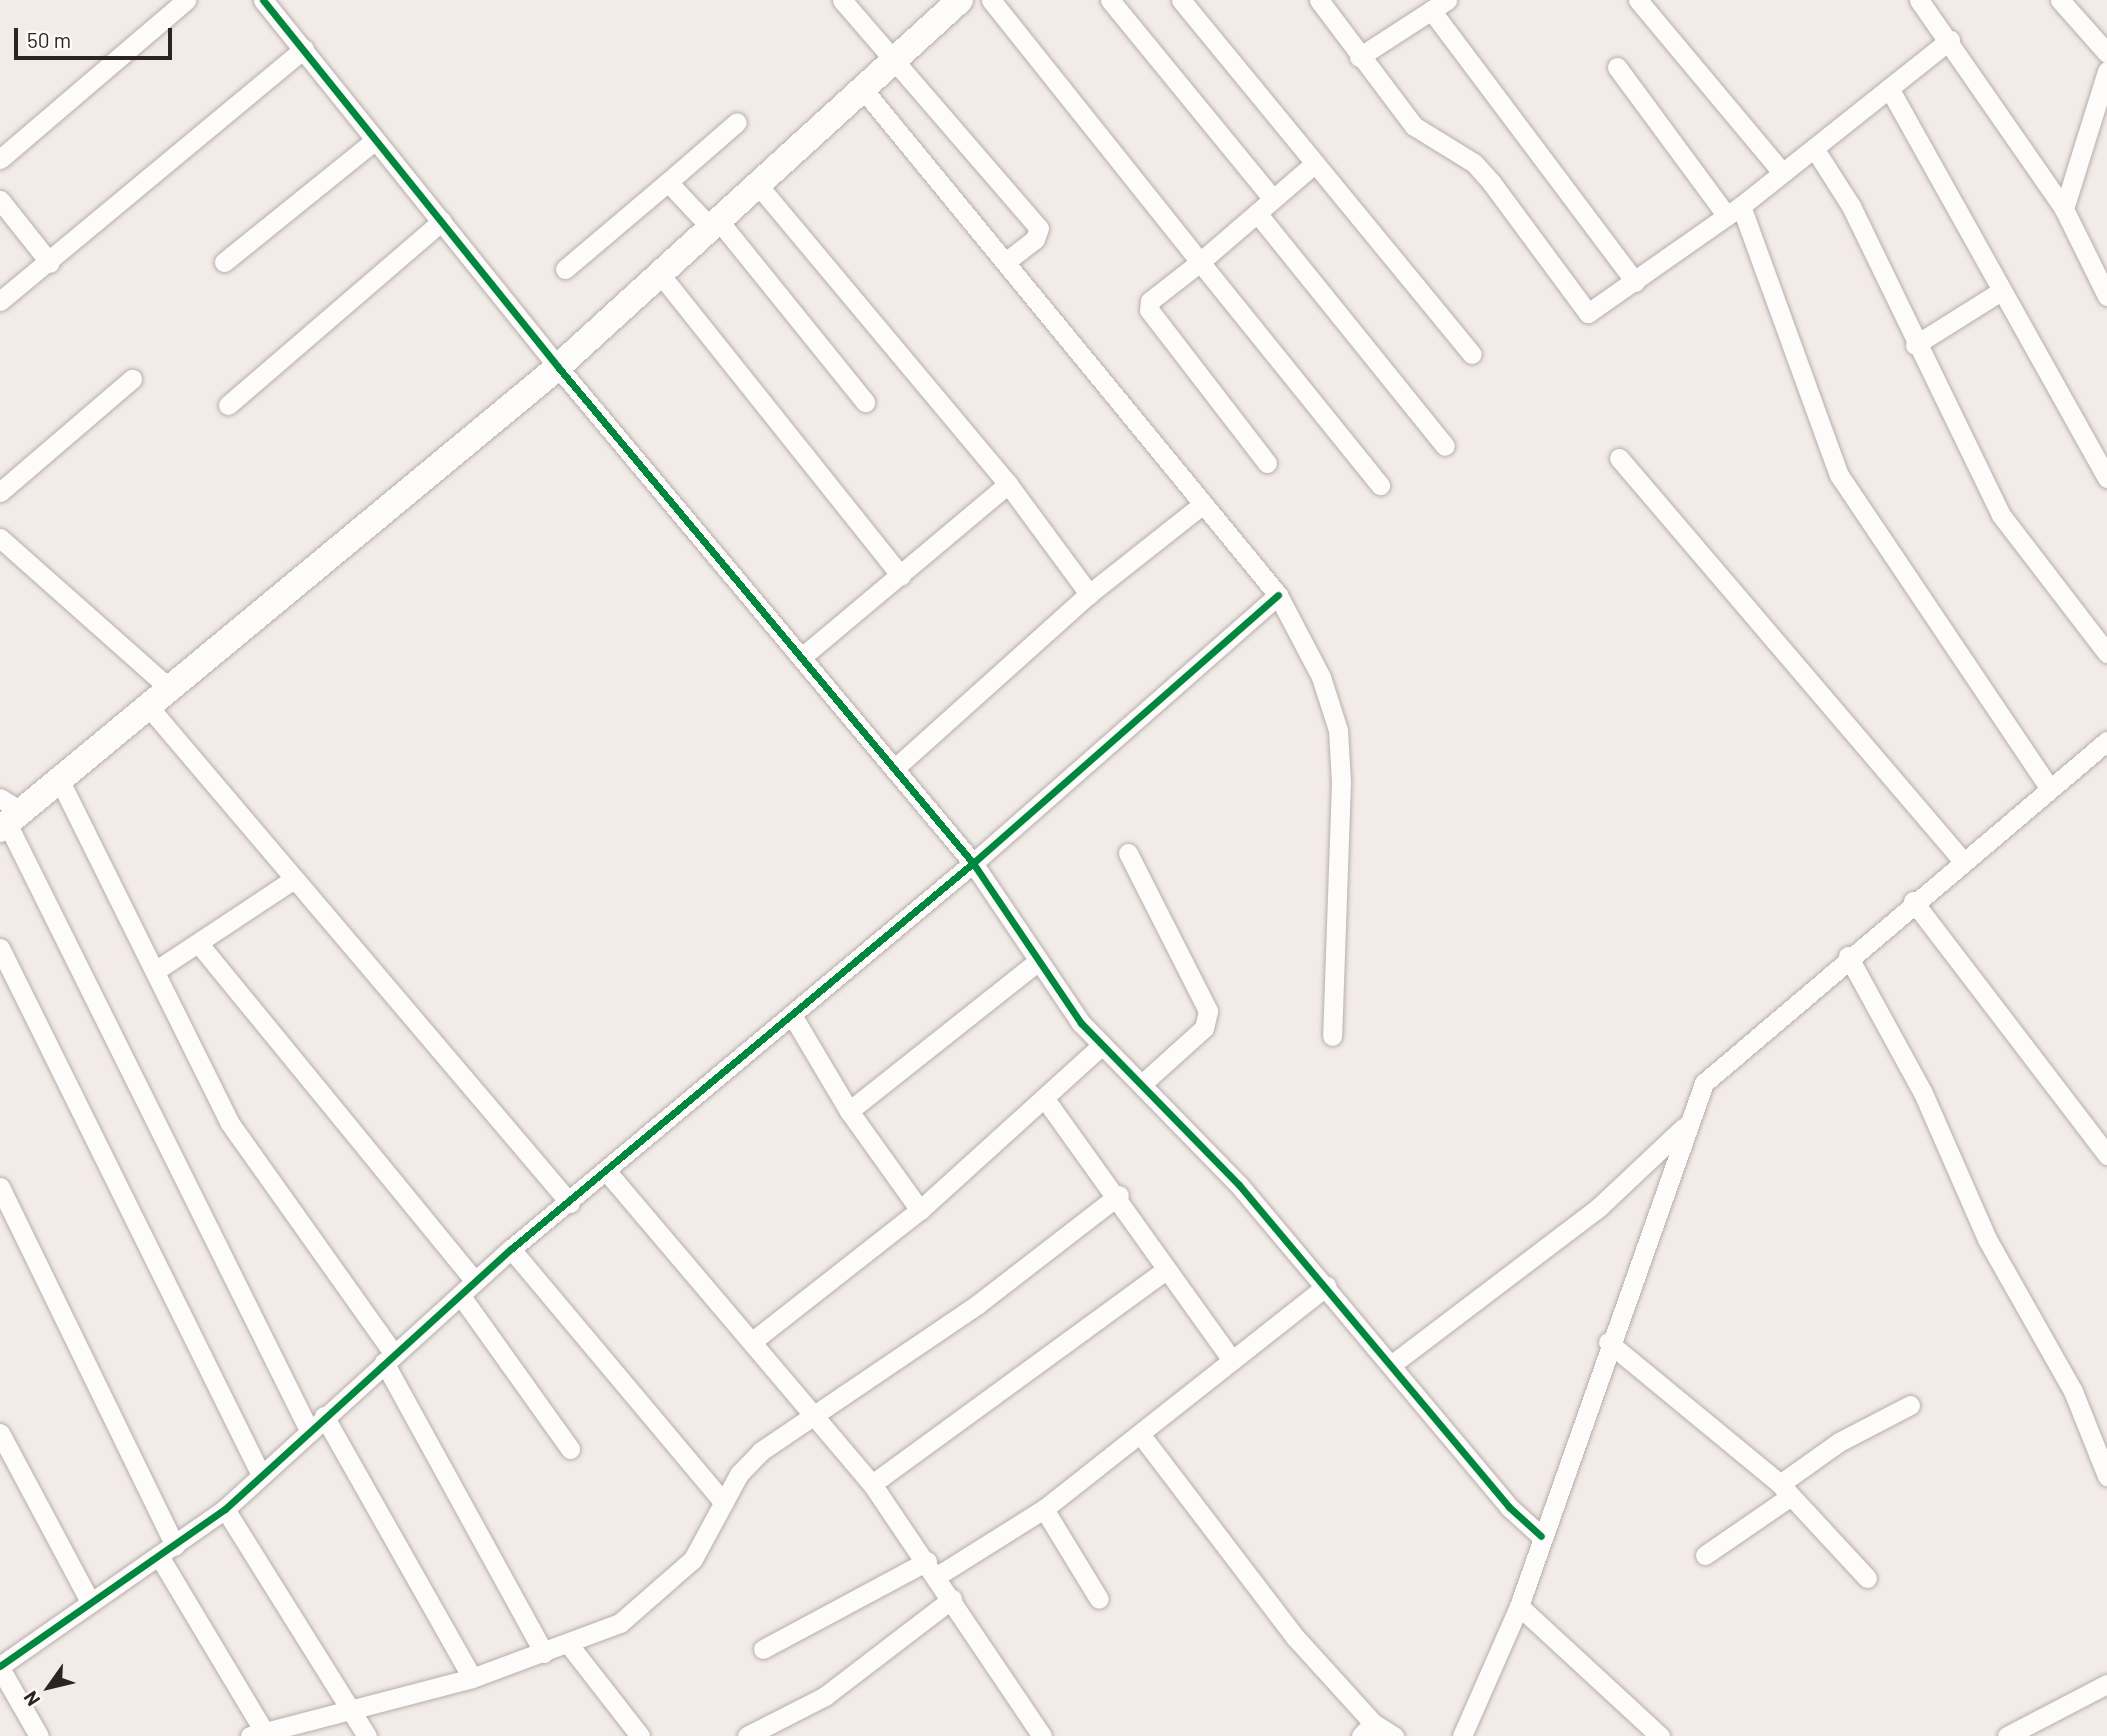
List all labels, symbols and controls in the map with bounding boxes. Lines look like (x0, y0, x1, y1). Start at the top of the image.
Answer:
scale bar (18, 14, 175, 58)
text: 50 m (27, 27, 71, 52)
north arrow (14, 1652, 84, 1722)
text: N (18, 1687, 44, 1711)

